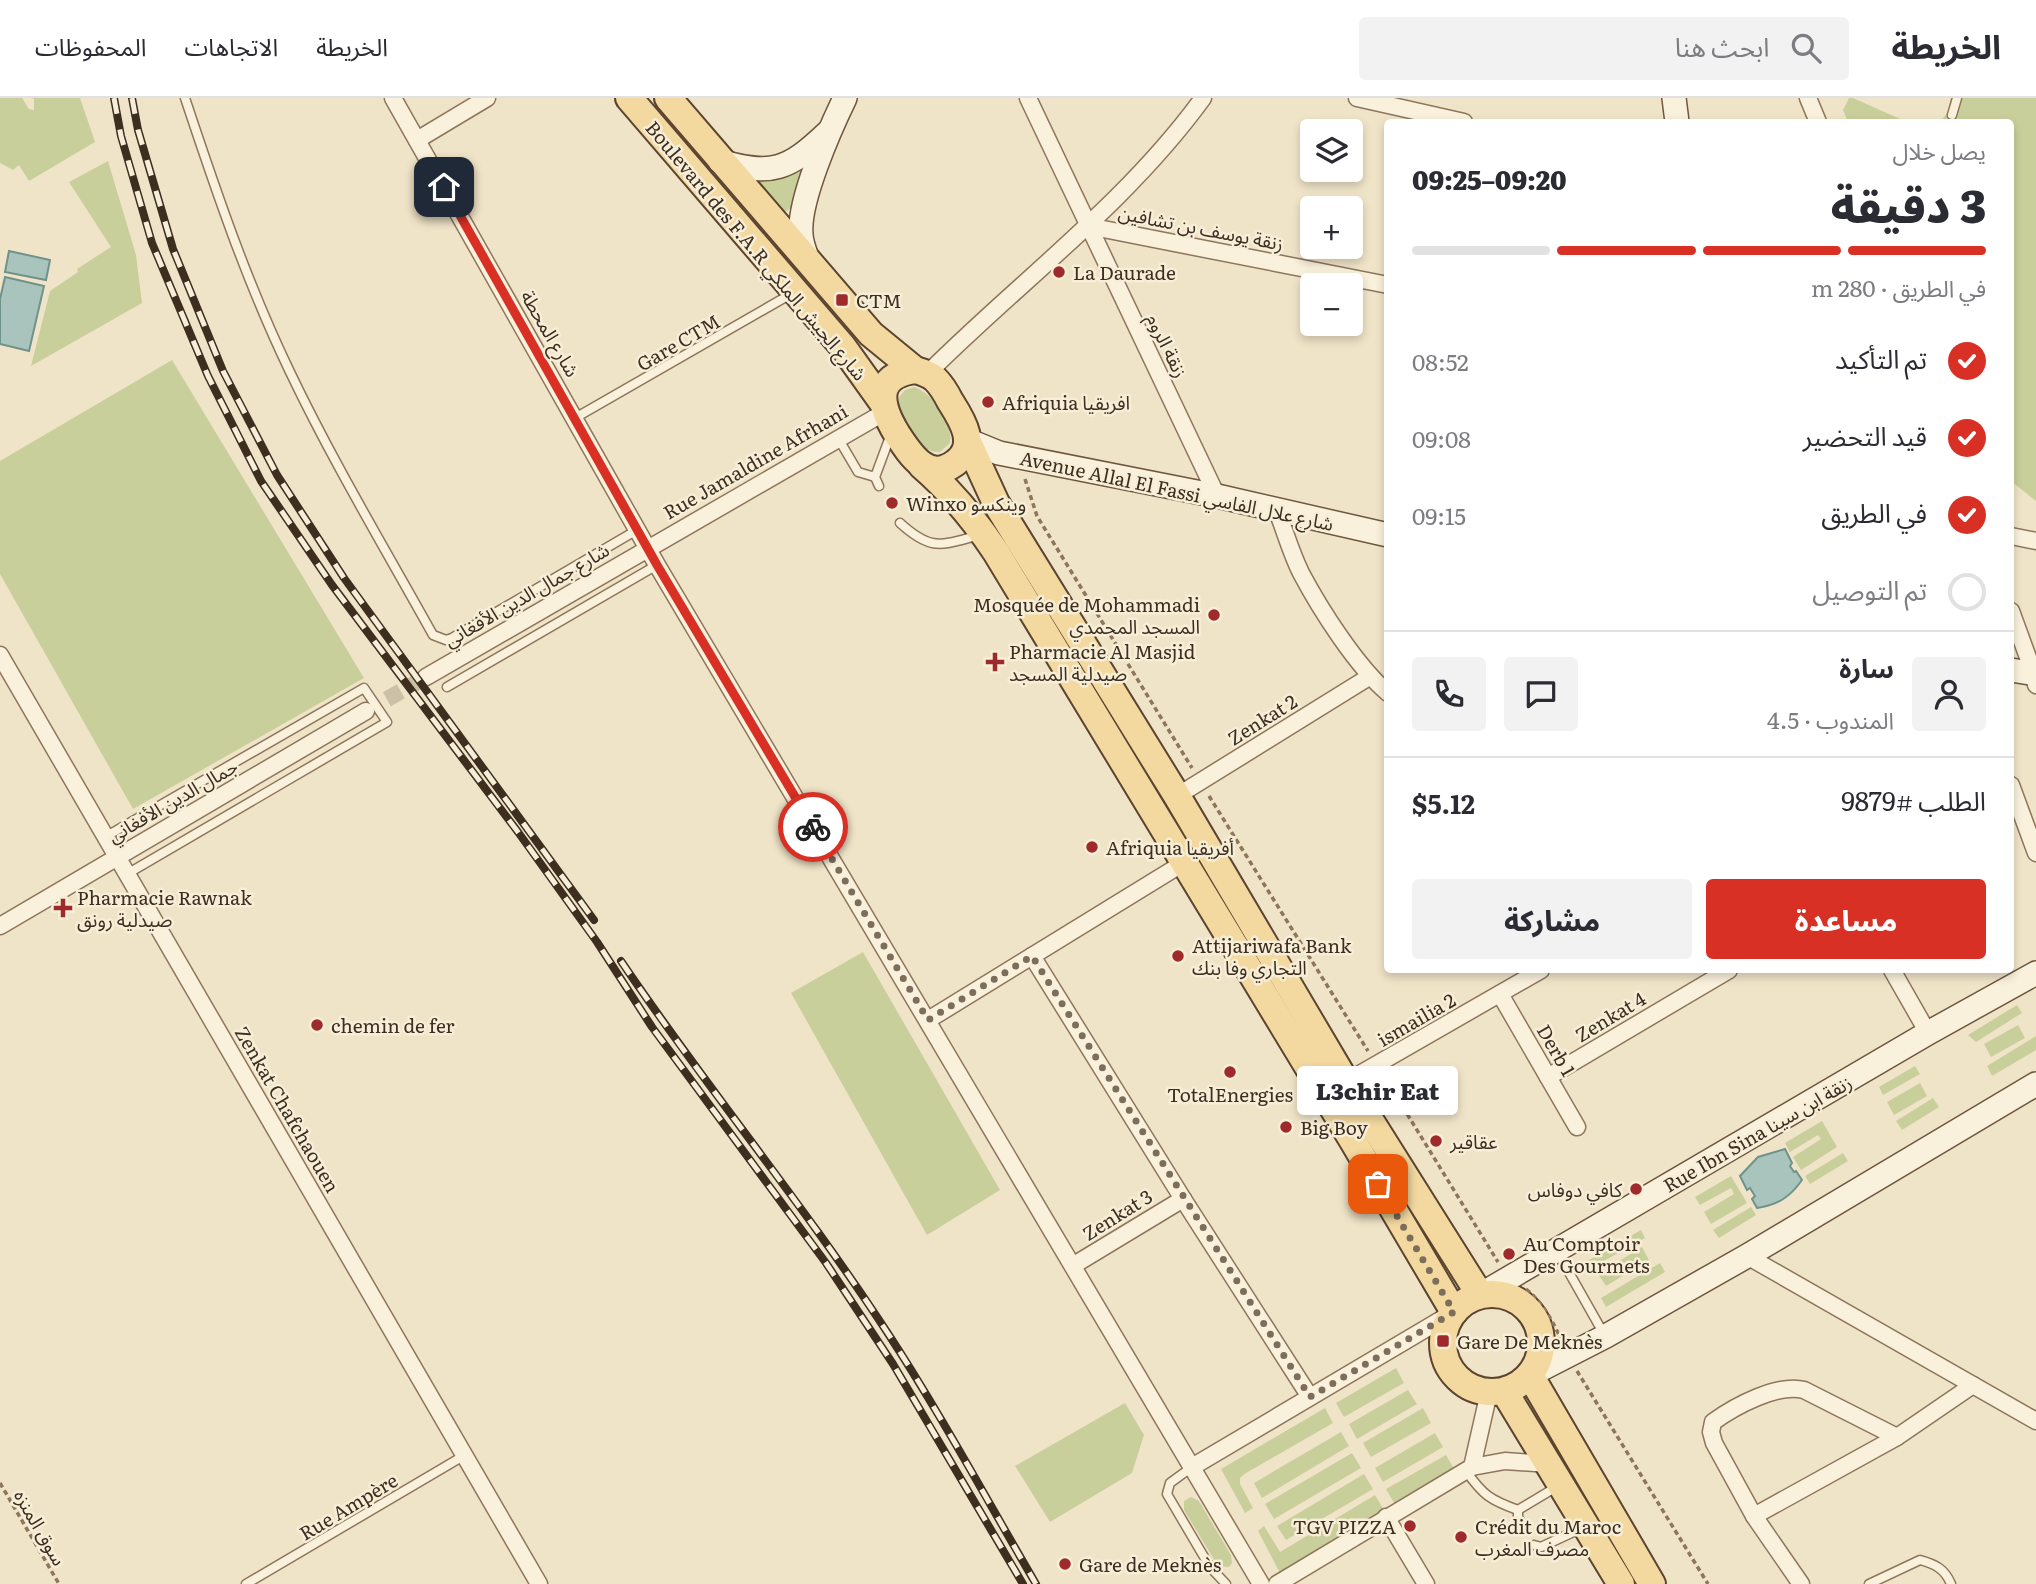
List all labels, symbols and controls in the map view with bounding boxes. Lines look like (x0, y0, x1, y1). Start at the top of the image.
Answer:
search box (1359, 17, 1849, 80)
text: الخريطة (1891, 20, 2001, 69)
text: ابحث هنا (1675, 26, 1769, 65)
text: المحفوظات (35, 28, 146, 63)
text: الاتجاهات (184, 28, 278, 63)
text: الخريطة (316, 28, 388, 63)
icon: search (1787, 29, 1825, 67)
street label: Boulevard des F.A.R شارع الجيش الملكي (638, 114, 874, 387)
map controls (1300, 119, 1363, 336)
button: layers (1300, 119, 1363, 182)
text: يصل خلال (1893, 133, 1986, 167)
pin (414, 157, 474, 217)
text: 09:20–09:25 (1412, 159, 1567, 198)
icon: home (425, 168, 463, 206)
text: 3 دقيقة (1831, 169, 1986, 237)
button: + (1300, 196, 1363, 259)
street label: زنقة يوسف بن تشافين (1116, 197, 1286, 257)
place label: La Daurade (1073, 258, 1176, 286)
marker: La Daurade (1051, 264, 1067, 280)
text: في الطريق · 280 m (1811, 270, 1986, 304)
button: − (1300, 273, 1363, 336)
street label: شارع المحطة (514, 284, 587, 382)
place label: CTM (856, 286, 902, 314)
marker: CTM (834, 292, 850, 308)
street label: Gare CTM (631, 307, 725, 377)
street label: زنقة الروم (1139, 308, 1196, 383)
text: تم التأكيد (1835, 338, 1927, 377)
icon: check (1948, 342, 1986, 380)
text: 08:52 (1412, 344, 1469, 378)
place label: Afriquia افريقيا (1002, 388, 1130, 416)
marker: Afriquia افريقيا (980, 394, 996, 410)
street label: Rue Jamaldine Afrhani (658, 397, 852, 525)
text: قيد التحضير (1803, 415, 1927, 454)
icon: check (1948, 419, 1986, 457)
text: 09:08 (1412, 421, 1471, 455)
street label: Avenue Allal El Fassi شارع علال الفاسي (1017, 443, 1336, 539)
place label: Winxo وينكسو (906, 489, 1026, 517)
text: في الطريق (1821, 492, 1927, 531)
marker: Winxo وينكسو (884, 495, 900, 511)
icon: check (1948, 496, 1986, 534)
text: 09:15 (1412, 498, 1466, 532)
street label: شارع جمال الدين الأفغاني (438, 535, 615, 655)
text: تم التوصيل (1812, 569, 1927, 608)
place label: Mosquée de Mohammadi المسجد المحمدي (973, 590, 1200, 642)
marker: Mosquée de Mohammadi المسجد المحمدي (1206, 607, 1222, 623)
place label: Pharmacie Al Masjid صيدلية المسجد (1009, 637, 1196, 687)
text: سارة (1839, 647, 1894, 686)
marker: Pharmacie Al Masjid صيدلية المسجد (987, 654, 1003, 670)
button: phone (1412, 657, 1486, 731)
button: chat (1504, 657, 1578, 731)
button: person (1912, 657, 1986, 731)
street label: Zenkat 2 (1222, 687, 1302, 751)
text: المندوب · 4.5 (1767, 702, 1894, 736)
street label: جمال الدين الأفغاني (102, 751, 244, 851)
text: الطلب #9879 (1841, 780, 1986, 819)
text: $5.12 (1412, 783, 1475, 822)
courier (778, 792, 848, 862)
icon: bike (794, 808, 832, 846)
place label: Afriquia أفريقيا (1106, 833, 1234, 861)
marker: Afriquia أفريقيا (1084, 839, 1100, 855)
button: مشاركة (1412, 879, 1692, 959)
button: مساعدة (1706, 879, 1986, 959)
place label: Pharmacie Rawnak صيدلية رونق (77, 883, 252, 933)
marker: Pharmacie Rawnak صيدلية رونق (55, 900, 71, 916)
place label: Attijariwafa Bank التجاري وفا بنك (1192, 931, 1352, 983)
marker: Attijariwafa Bank التجاري وفا بنك (1170, 948, 1186, 964)
street label: Zenkat 4 (1569, 984, 1651, 1048)
street label: ismailia 2 (1372, 985, 1460, 1053)
place label: chemin de fer (331, 1011, 455, 1039)
marker: chemin de fer (309, 1017, 325, 1033)
street label: Derb 1 (1531, 1019, 1583, 1081)
street label: Zenkat Chafchaouen (229, 1021, 347, 1197)
marker: TotalEnergies (1222, 1064, 1238, 1080)
callout: L3chir Eat (1298, 1065, 1458, 1114)
street label: Rue Ibn Sina زنقة ابن سينا (1657, 1067, 1857, 1199)
text: L3chir Eat (1316, 1073, 1439, 1107)
place label: TotalEnergies (1167, 1080, 1293, 1108)
place label: Big Boy (1300, 1113, 1368, 1141)
marker: Big Boy (1278, 1119, 1294, 1135)
place label: عقاقير (1449, 1127, 1498, 1155)
marker: عقاقير (1428, 1133, 1444, 1149)
pin (1348, 1154, 1408, 1214)
icon: bag (1359, 1165, 1397, 1203)
place label: كافي دوفاس (1528, 1175, 1623, 1205)
marker: كافي دوفاس (1628, 1181, 1644, 1197)
street label: Zenkat 3 (1077, 1182, 1157, 1246)
place label: Au Comptoir Des Gourmets (1523, 1229, 1650, 1279)
marker: Au Comptoir Des Gourmets (1501, 1246, 1517, 1262)
place label: Gare De Meknès (1457, 1327, 1603, 1355)
marker: Gare De Meknès (1435, 1333, 1451, 1349)
street label: Rue Ampère (293, 1465, 403, 1546)
street label: سوق المنزه (8, 1484, 74, 1570)
place label: TGV PIZZA (1293, 1512, 1396, 1540)
place label: Crédit du Maroc مصرف المغرب (1475, 1512, 1621, 1562)
marker: TGV PIZZA (1402, 1518, 1418, 1534)
marker: Crédit du Maroc مصرف المغرب (1453, 1529, 1469, 1545)
place label: Gare de Meknès (1079, 1550, 1222, 1578)
marker: Gare de Meknès (1057, 1556, 1073, 1572)

